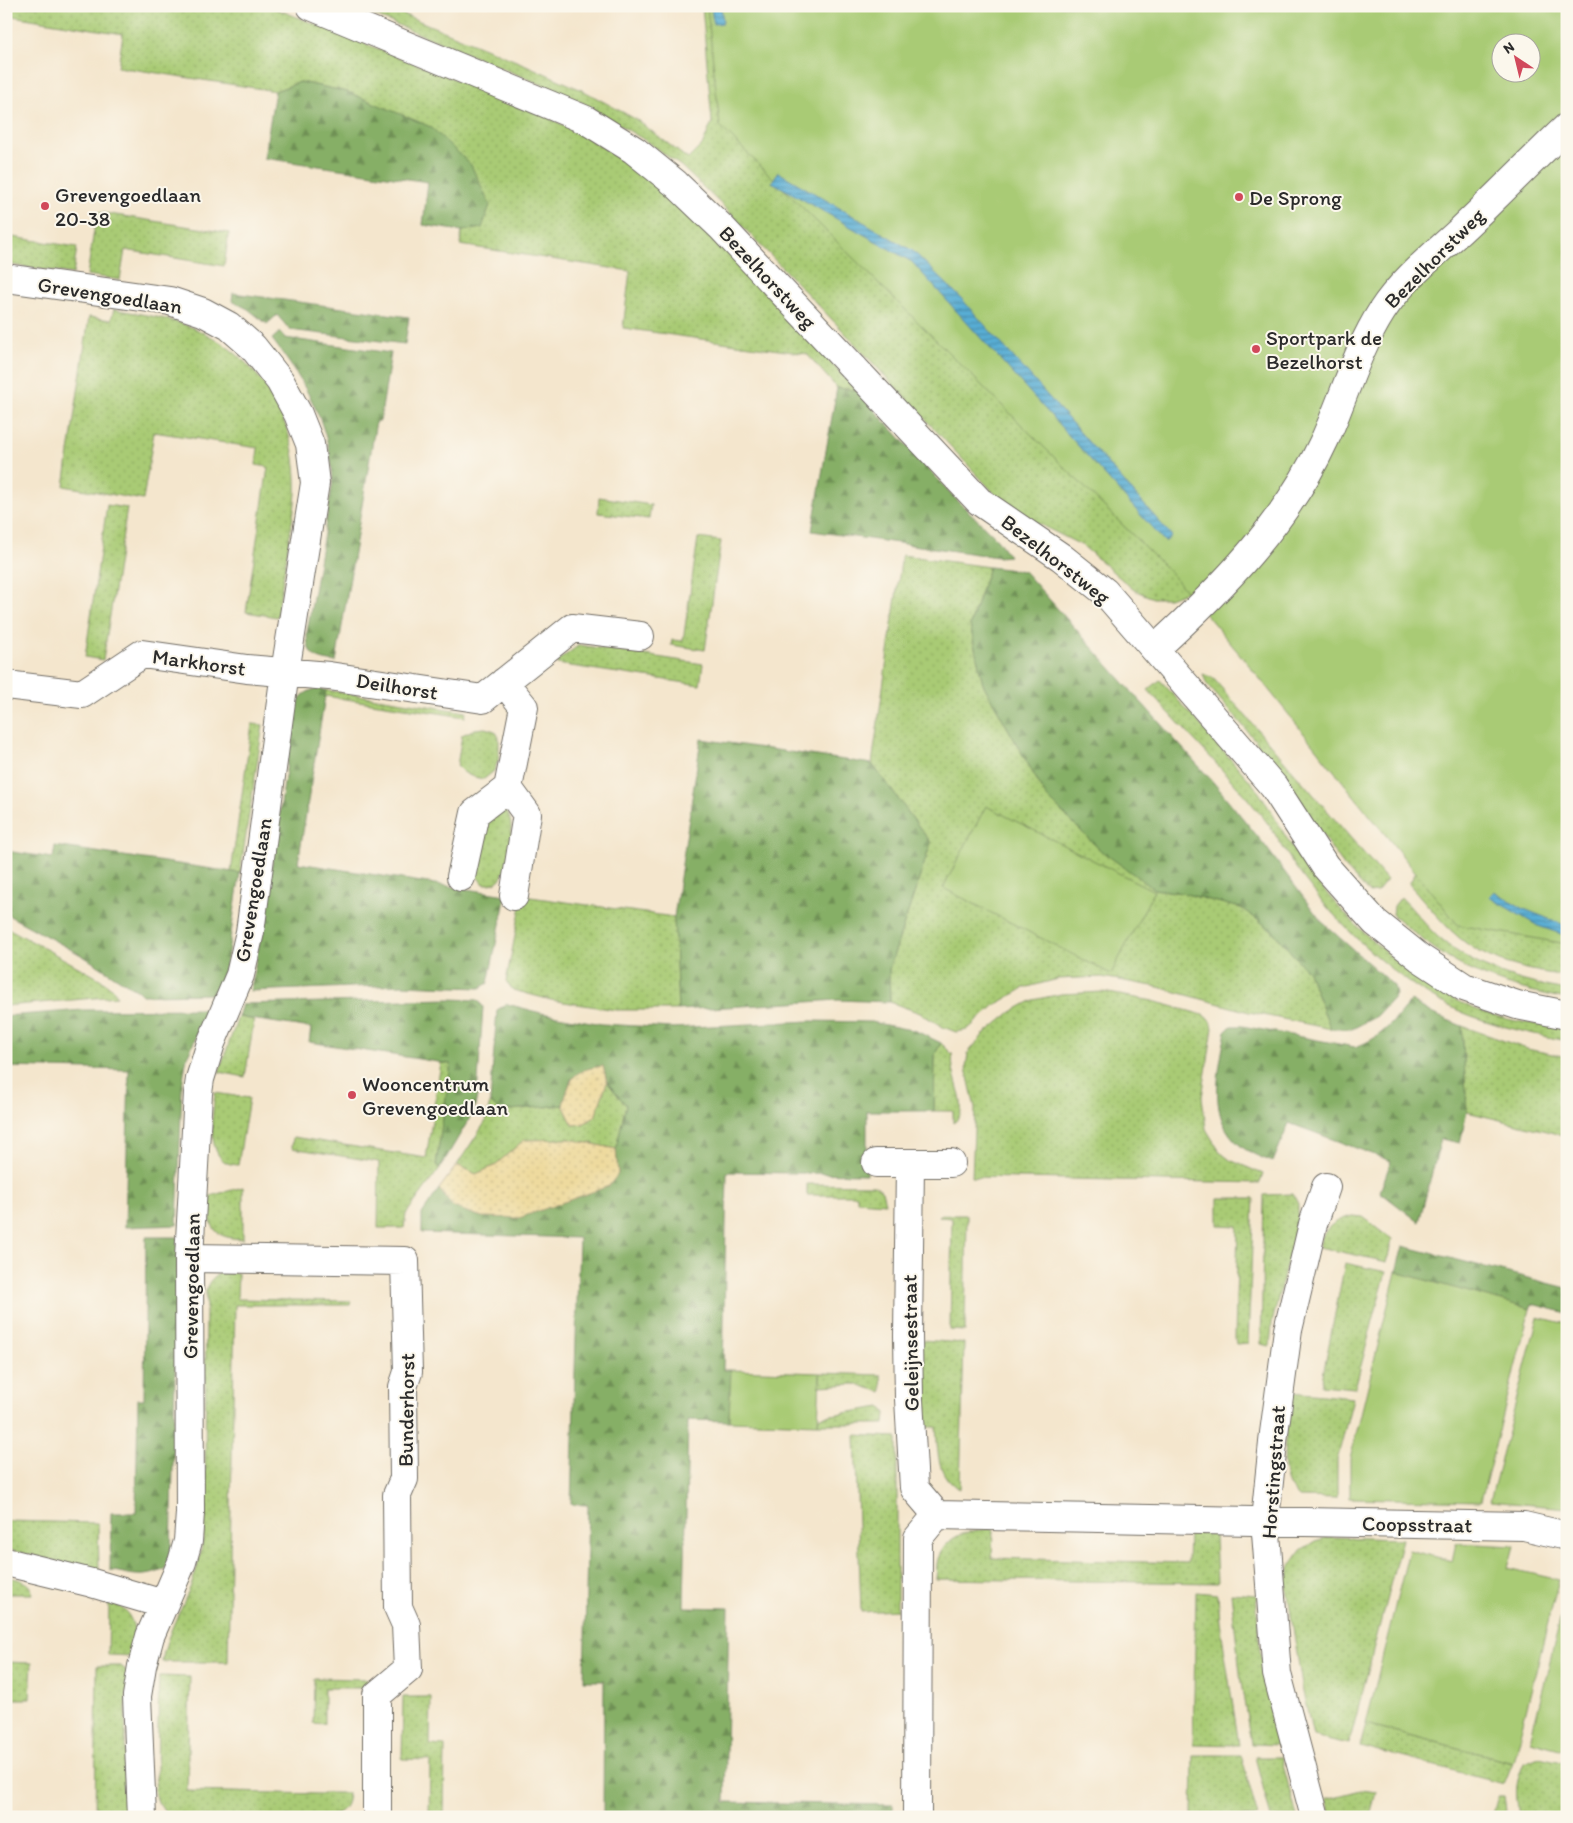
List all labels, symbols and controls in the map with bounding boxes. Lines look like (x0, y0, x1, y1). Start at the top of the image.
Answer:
north arrow (1490, 32, 1540, 82)
text: N (1500, 38, 1518, 57)
place label: Grevengoedlaan 20-38 (55, 182, 201, 231)
place label: De Sprong (1249, 185, 1342, 210)
marker: De Sprong (1233, 191, 1245, 203)
marker: Grevengoedlaan 20-38 (39, 200, 51, 212)
street label: Bezelhorstweg (1379, 202, 1490, 313)
street label: Bezelhorstweg (714, 220, 822, 334)
street label: Grevengoedlaan (36, 271, 184, 319)
place label: Sportpark de Bezelhorst (1266, 325, 1382, 374)
marker: Sportpark de Bezelhorst (1250, 343, 1262, 355)
street label: Bezelhorstweg (996, 509, 1116, 610)
street label: Markhorst (151, 643, 247, 681)
street label: Deilhorst (354, 667, 440, 705)
street label: Grevengoedlaan (229, 816, 277, 964)
place label: Wooncentrum Grevengoedlaan (362, 1071, 508, 1120)
marker: Wooncentrum Grevengoedlaan (346, 1089, 358, 1101)
street label: Grevengoedlaan (177, 1213, 205, 1359)
street label: Geleijnsestraat (896, 1274, 924, 1412)
street label: Bunderhorst (393, 1353, 419, 1467)
street label: Horstingstraat (1256, 1404, 1290, 1540)
street label: Coopsstraat (1362, 1511, 1472, 1537)

